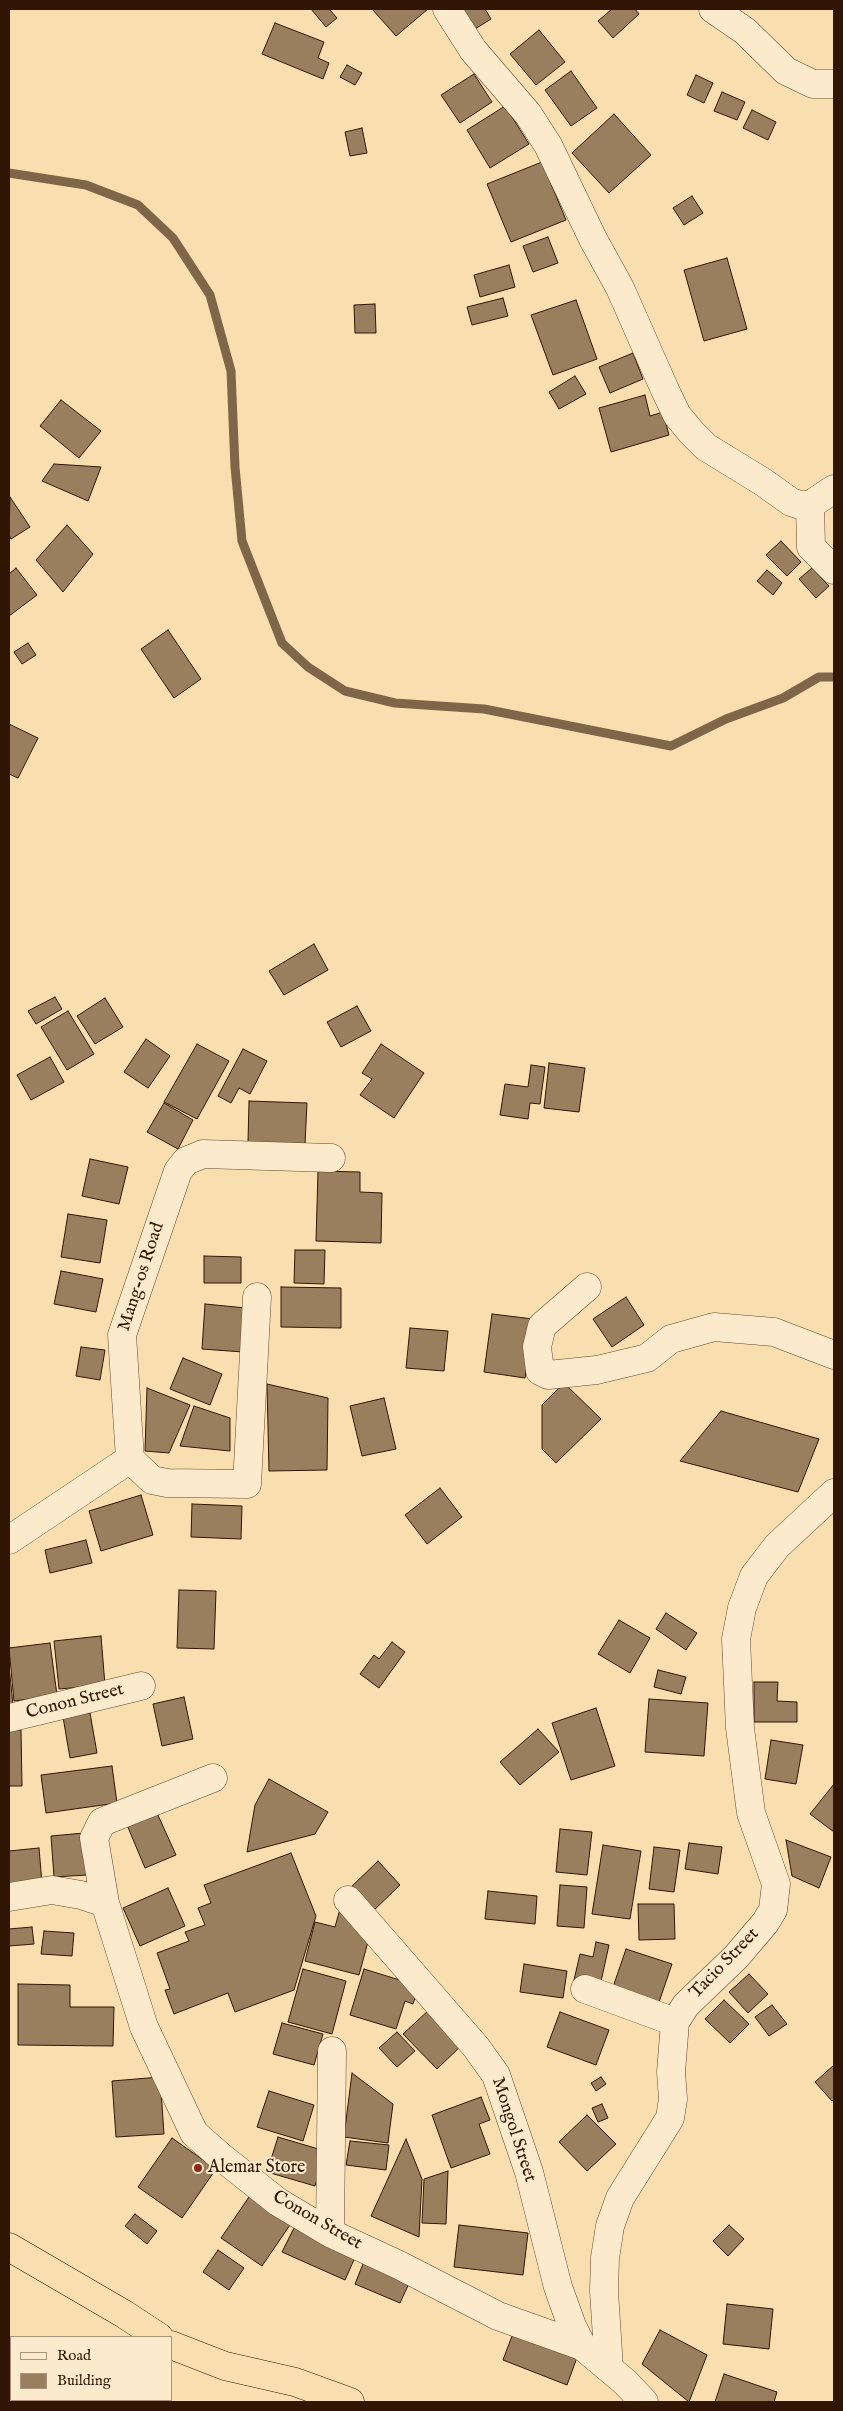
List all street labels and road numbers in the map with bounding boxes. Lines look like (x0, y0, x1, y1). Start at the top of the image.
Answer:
street label: Mang-os Road (114, 1220, 170, 1334)
street label: Conon Street (24, 1679, 126, 1725)
street label: Tacio Street (686, 1924, 764, 2004)
street label: Mongol Street (486, 2075, 540, 2185)
street label: Conon Street (268, 2187, 366, 2255)

